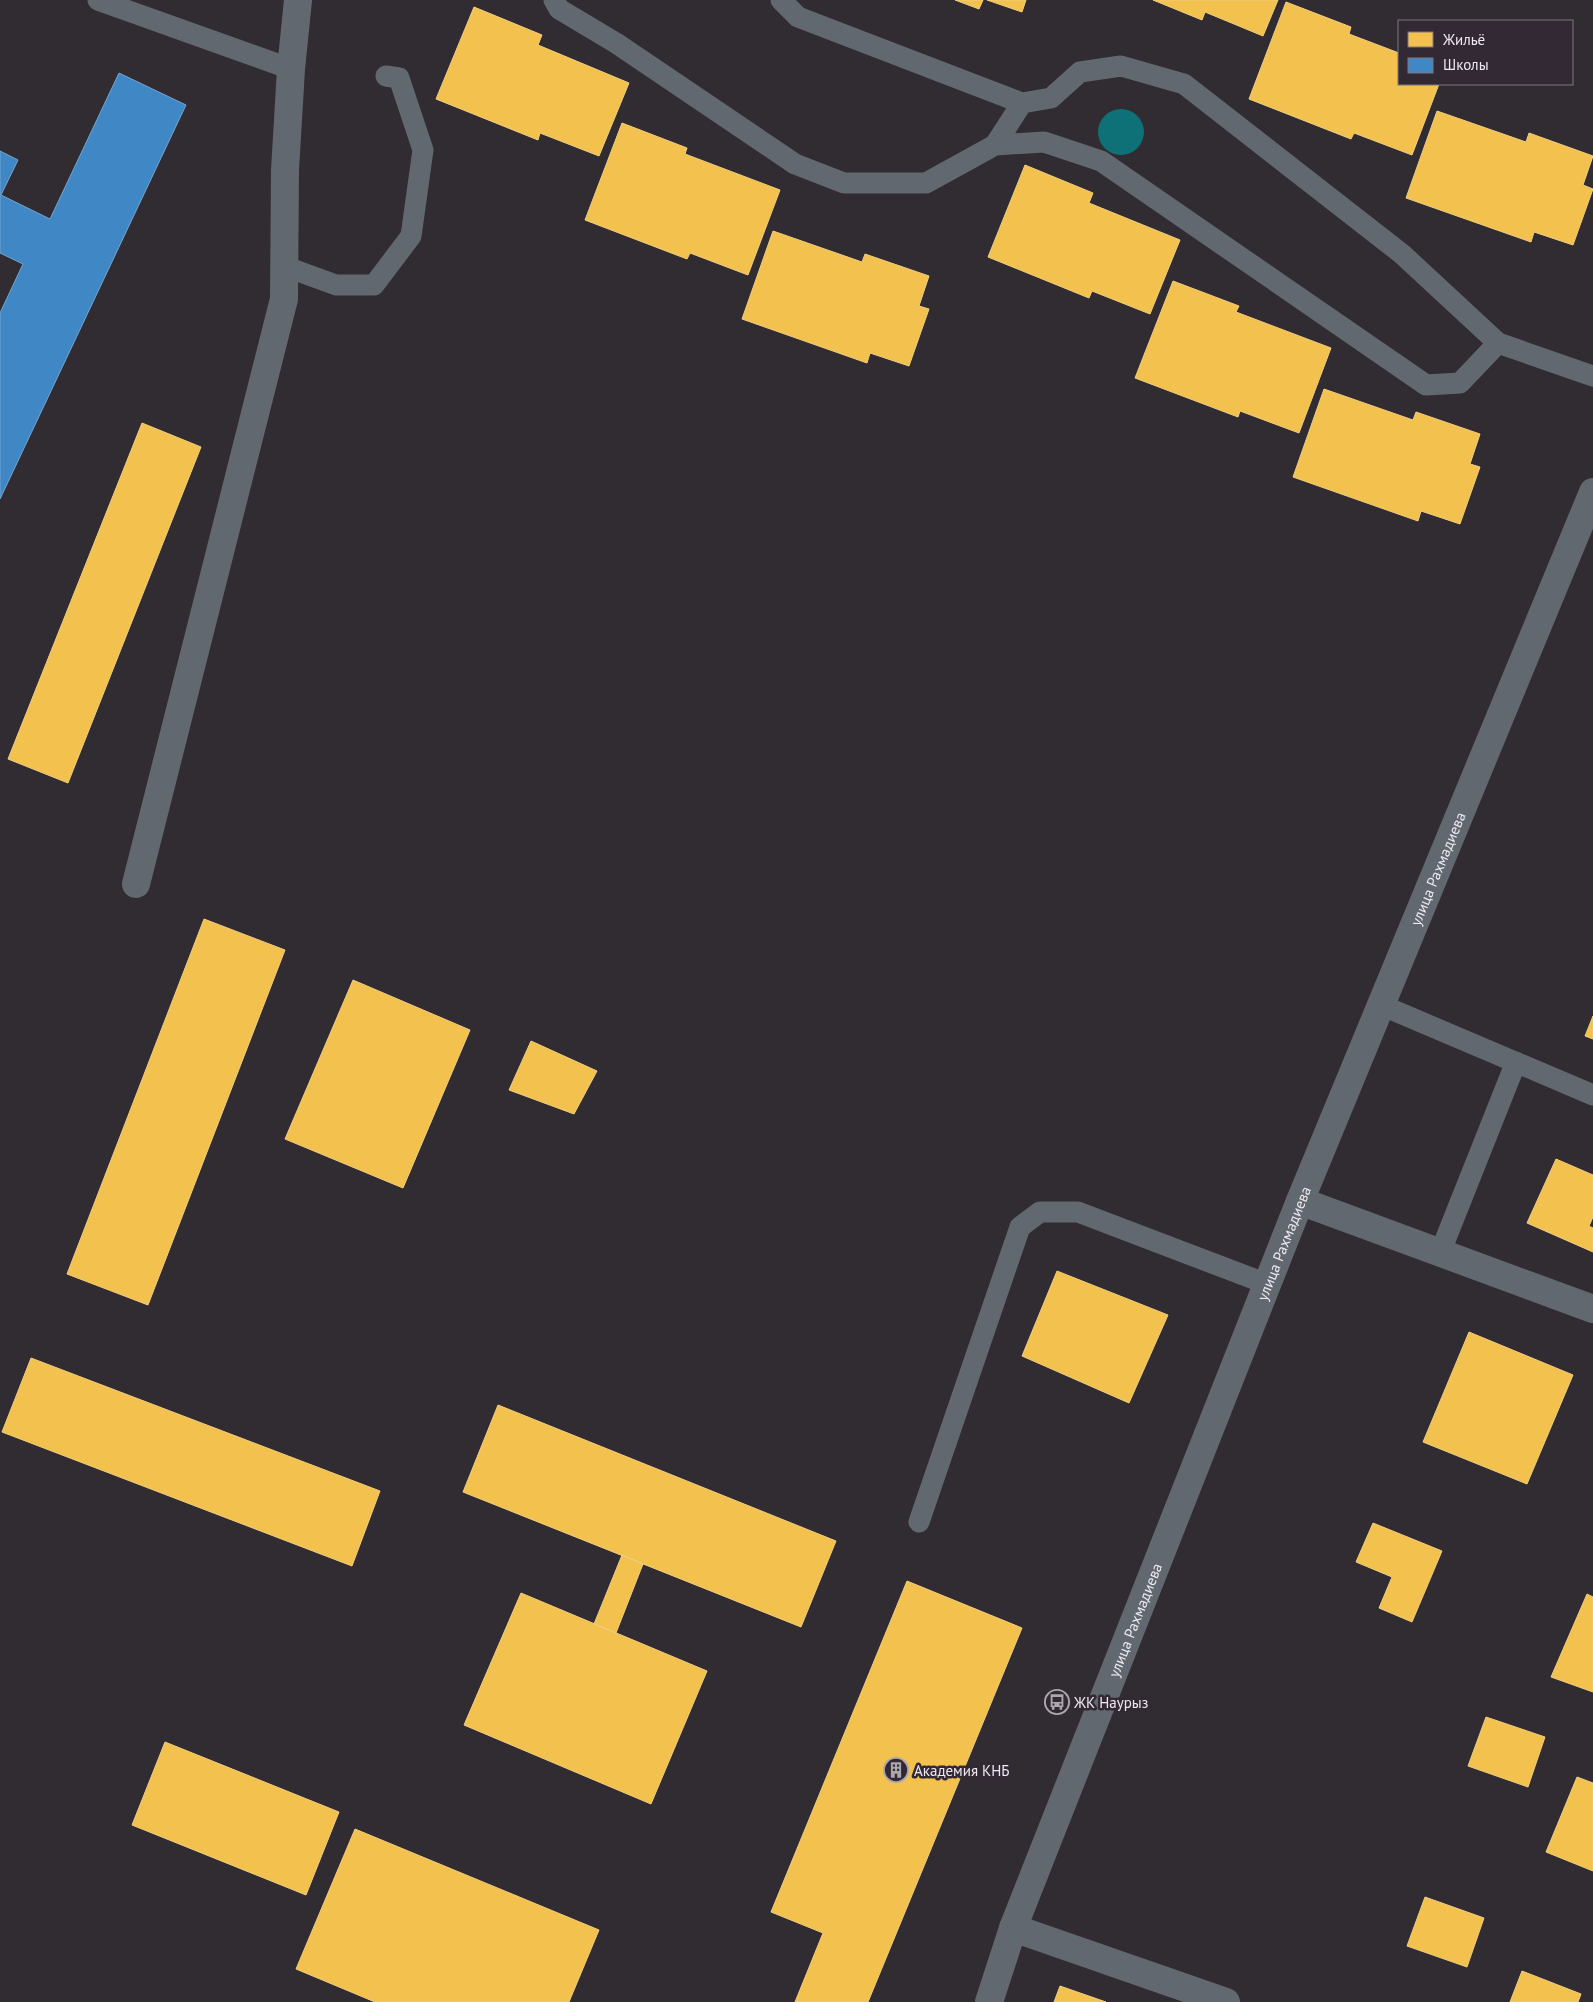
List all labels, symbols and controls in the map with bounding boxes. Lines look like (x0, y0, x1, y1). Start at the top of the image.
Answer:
legend (1398, 20, 1573, 85)
text: Жильё (1442, 30, 1485, 49)
text: Школы (1443, 55, 1489, 74)
street label: улица Рахмадиева (1405, 809, 1469, 928)
street label: улица Рахмадиева (1252, 1183, 1315, 1303)
street label: улица Рахмадиева (1103, 1560, 1166, 1680)
bus stop icon: ЖК Наурыз (1044, 1689, 1070, 1715)
place label: ЖК Наурыз (1073, 1693, 1148, 1712)
building icon: Академия КНБ (883, 1757, 909, 1783)
place label: Академия КНБ (914, 1761, 1010, 1780)

